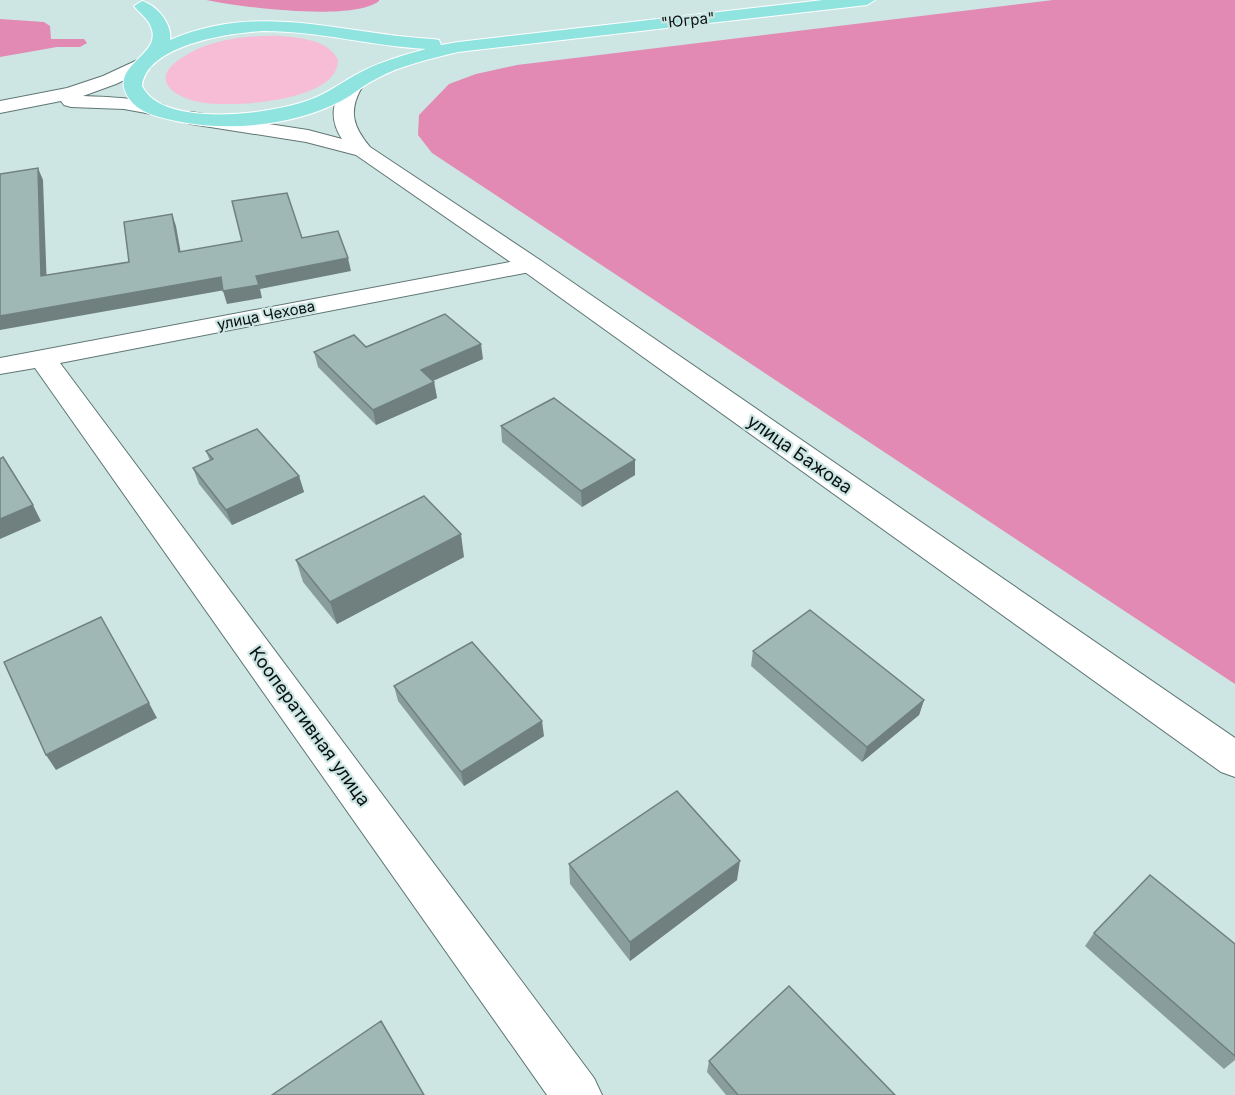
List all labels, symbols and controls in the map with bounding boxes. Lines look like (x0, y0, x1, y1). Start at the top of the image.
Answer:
street label: "Югра" (660, 8, 716, 32)
street label: улица Чехова (215, 296, 317, 334)
street label: улица Бажова (744, 410, 856, 498)
street label: Кооперативная улица (245, 642, 375, 810)

